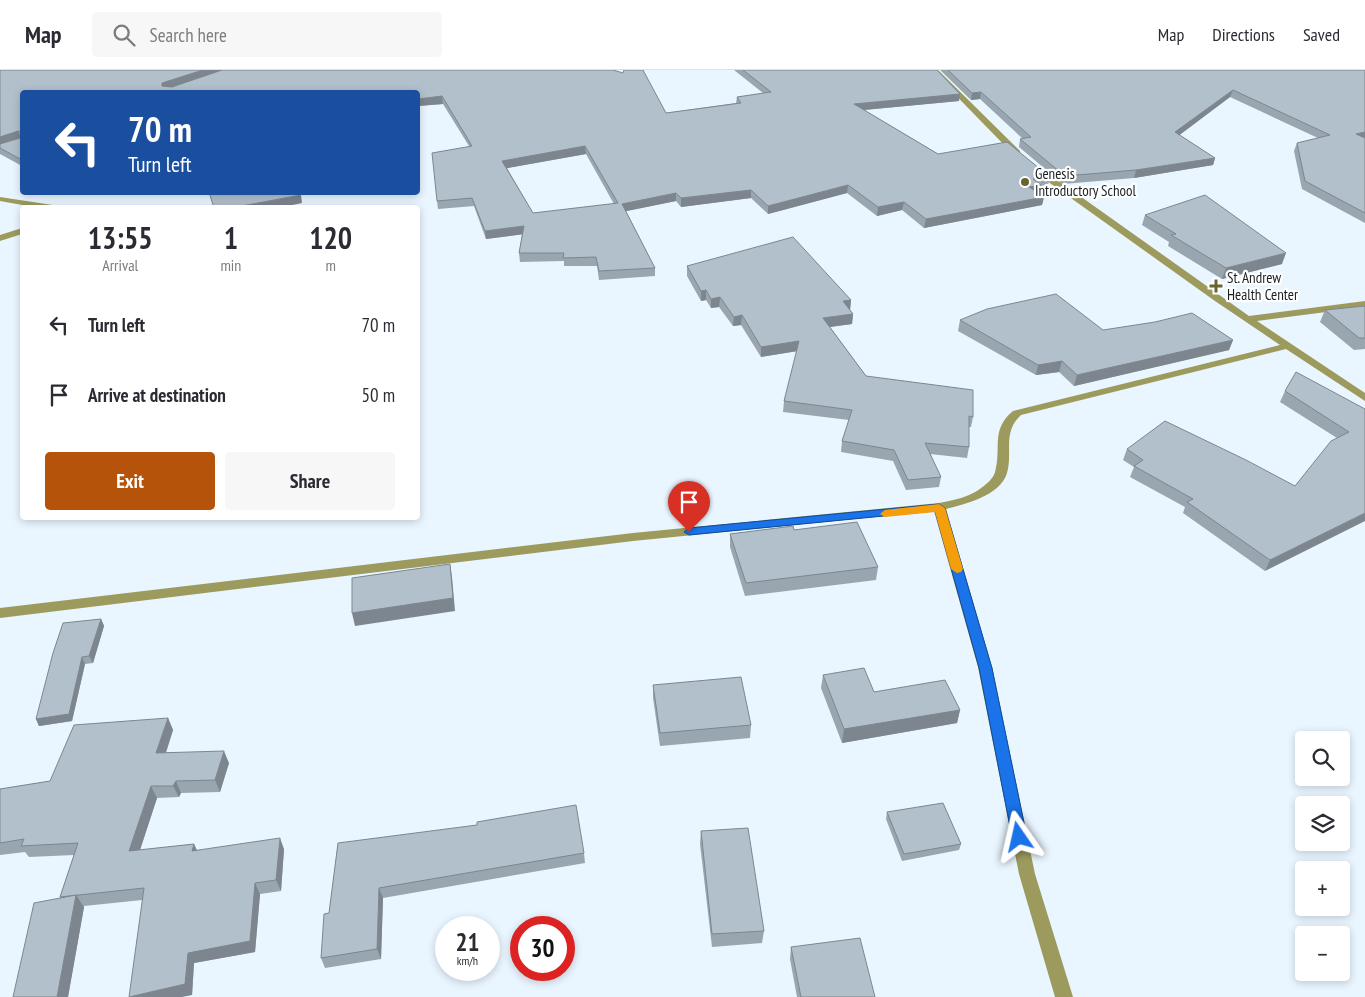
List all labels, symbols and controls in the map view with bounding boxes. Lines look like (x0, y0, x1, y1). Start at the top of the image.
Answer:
search box (92, 12, 442, 57)
text: Map (25, 19, 62, 50)
icon: search (110, 21, 138, 49)
text: Search here (150, 23, 227, 47)
text: Map (1158, 23, 1184, 46)
text: Directions (1212, 23, 1275, 46)
text: Saved (1303, 23, 1340, 46)
text: 70 m (128, 106, 192, 152)
icon: left (45, 110, 110, 175)
text: Turn left (128, 150, 192, 178)
place label: Genesis Introductory School (1035, 164, 1136, 200)
marker: Genesis Introductory School (1019, 176, 1031, 188)
text: 13:55 (88, 218, 153, 257)
text: 1 (224, 218, 238, 257)
text: 120 (309, 218, 352, 257)
text: Arrival (102, 255, 138, 275)
text: min (220, 255, 241, 275)
text: m (325, 255, 336, 275)
place label: St. Andrew Health Center (1227, 268, 1299, 304)
marker: St. Andrew Health Center (1209, 279, 1223, 293)
icon: left (45, 311, 73, 339)
text: Turn left (88, 313, 145, 337)
text: 70 m (362, 313, 395, 337)
icon: arrive (45, 381, 73, 409)
text: Arrive at destination (88, 383, 226, 407)
text: 50 m (362, 383, 395, 407)
button: Exit (45, 452, 215, 510)
button: Share (225, 452, 395, 510)
pin (668, 481, 710, 532)
icon: arrive (675, 488, 703, 516)
map controls (1295, 731, 1350, 981)
button: search (1295, 731, 1350, 786)
button: layers (1295, 796, 1350, 851)
position arrow (992, 810, 1044, 862)
button: + (1295, 861, 1350, 916)
speed limit sign: 30 (510, 916, 575, 981)
text: 21 (456, 926, 479, 958)
button: − (1295, 926, 1350, 981)
text: km/h (457, 953, 478, 968)

